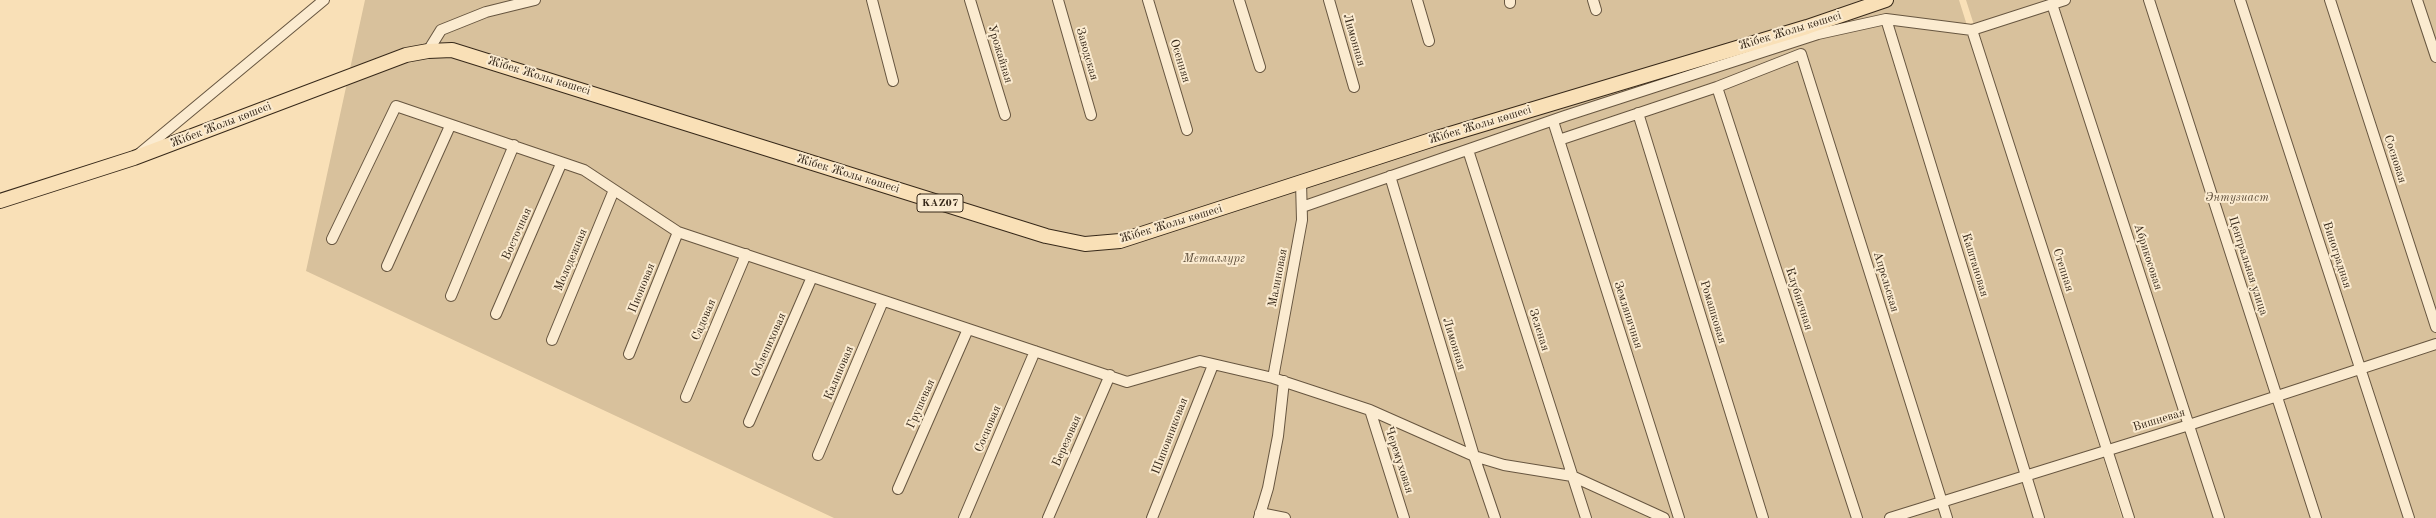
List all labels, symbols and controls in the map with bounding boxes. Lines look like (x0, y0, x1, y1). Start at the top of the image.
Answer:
street label: Жібек Жолы көшесі (1737, 9, 1843, 53)
street label: Лимонная (1340, 12, 1368, 68)
street label: Урожайная (984, 23, 1016, 85)
street label: Заводская (1073, 26, 1101, 82)
street label: Осенняя (1167, 37, 1193, 85)
street label: Жібек Жолы көшесі (486, 54, 592, 98)
street label: Жібек Жолы көшесі (169, 99, 273, 151)
street label: Жібек Жолы көшесі (1427, 103, 1533, 147)
street label: Сосновая (2380, 133, 2410, 185)
street label: Жібек Жолы көшесі (795, 152, 901, 196)
park label: Энтузиаст (2205, 191, 2269, 205)
road number: KAZ07 (917, 194, 963, 212)
street label: Жібек Жолы көшесі (1118, 202, 1224, 246)
street label: Восточная (499, 206, 535, 262)
street label: Центральная улица (2225, 215, 2271, 317)
street label: Виноградная (2319, 220, 2355, 290)
street label: Абрикосовая (2131, 222, 2165, 292)
street label: Молодежная (551, 227, 591, 293)
street label: Каштановая (1958, 231, 1992, 299)
street label: Степная (2049, 247, 2077, 293)
street label: Малиновая (1265, 248, 1291, 308)
street label: Апрельская (1870, 250, 1902, 314)
park label: Металлург (1183, 252, 1245, 266)
street label: Пионовая (626, 261, 658, 315)
street label: Клубничная (1782, 266, 1816, 332)
street label: Земляничная (1610, 279, 1646, 351)
street label: Ромашковая (1697, 279, 1729, 345)
street label: Садовая (689, 297, 719, 343)
street label: Зеленая (1525, 307, 1553, 353)
street label: Облепиховая (748, 311, 790, 379)
street label: Лимонная (1439, 316, 1469, 372)
street label: Калиновая (821, 344, 857, 402)
street label: Грушевая (904, 377, 938, 431)
street label: Шиповниковая (1149, 396, 1191, 476)
street label: Сосновая (972, 403, 1004, 455)
street label: Вишневая (2131, 405, 2187, 435)
street label: Березовая (1049, 413, 1085, 469)
street label: Черемуховая (1381, 425, 1417, 495)

